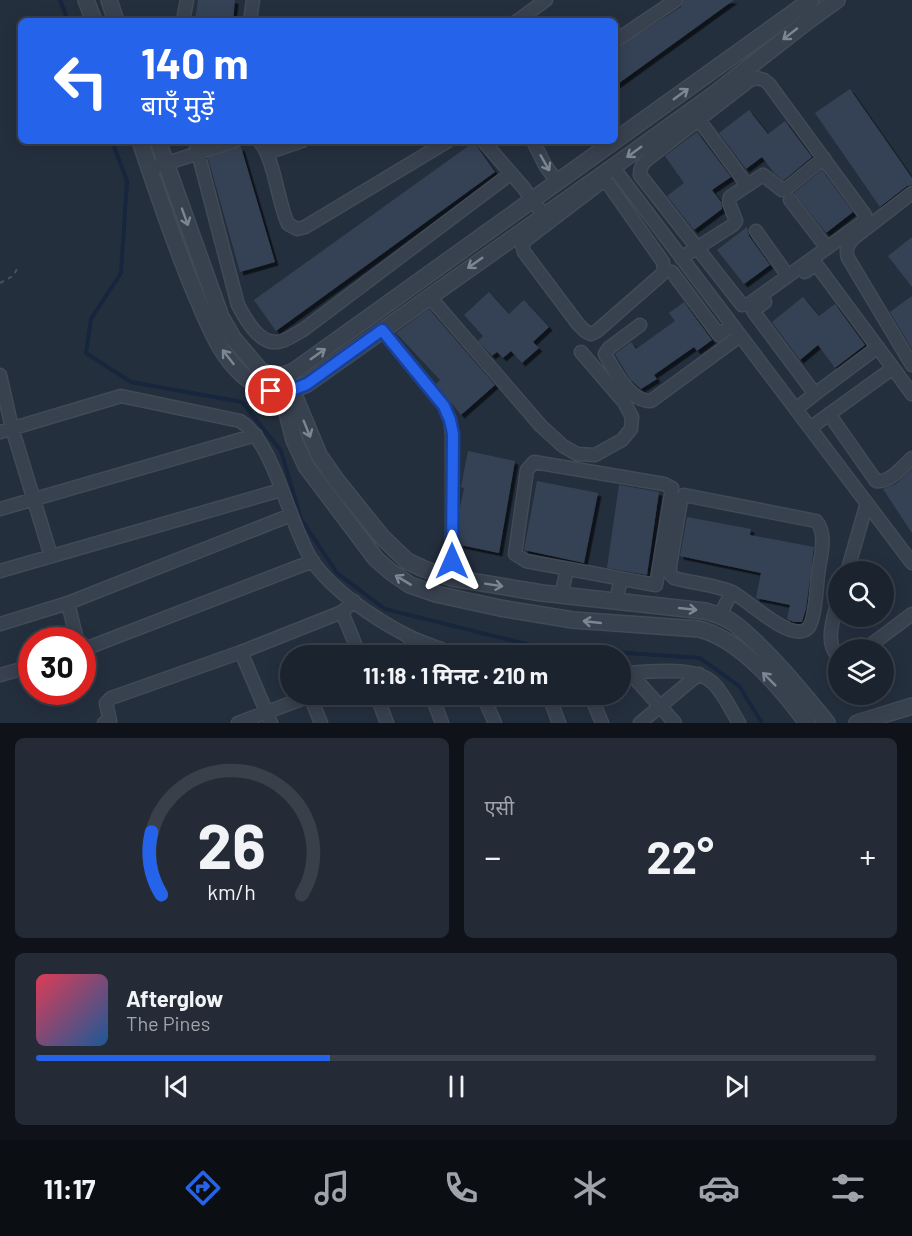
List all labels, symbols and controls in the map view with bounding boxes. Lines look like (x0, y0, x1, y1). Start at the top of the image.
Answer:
one-way arrow (782, 28, 798, 41)
text: 140 m (141, 37, 249, 87)
icon: left (42, 42, 120, 120)
text: बाएँ मुड़ें (141, 88, 214, 120)
one-way arrow (673, 88, 689, 100)
one-way arrow (627, 145, 643, 158)
one-way arrow (539, 154, 551, 171)
one-way arrow (180, 208, 191, 226)
one-way arrow (467, 257, 483, 269)
one-way arrow (309, 348, 325, 360)
one-way arrow (221, 349, 234, 365)
pin (245, 365, 296, 416)
icon: arrive (254, 374, 287, 407)
one-way arrow (302, 419, 313, 438)
position arrow (420, 529, 484, 593)
map controls (828, 561, 894, 705)
button: search (828, 561, 894, 627)
one-way arrow (395, 573, 412, 585)
one-way arrow (484, 580, 504, 591)
one-way arrow (677, 604, 697, 615)
one-way arrow (583, 616, 602, 627)
speed limit sign: 30 (18, 627, 96, 705)
button: layers (828, 639, 894, 705)
text: 11:18 · 1 मिनट · 210 m (363, 662, 548, 688)
one-way arrow (762, 671, 777, 686)
text: एसी (485, 795, 514, 819)
text: 26 (198, 807, 266, 881)
text: 22° (647, 829, 714, 883)
text: − (485, 836, 501, 876)
text: + (859, 836, 876, 876)
text: km/h (207, 879, 256, 904)
text: Afterglow (126, 985, 223, 1011)
text: The Pines (126, 1011, 210, 1035)
icon: previous (160, 1070, 193, 1103)
icon: pause (440, 1070, 473, 1103)
icon: next (720, 1070, 753, 1103)
icon: directions (182, 1167, 224, 1209)
icon: music (311, 1167, 353, 1209)
icon: phone (440, 1167, 482, 1209)
icon: climate (569, 1167, 611, 1209)
icon: car (698, 1167, 740, 1209)
icon: filters (827, 1167, 869, 1209)
text: 11:17 (43, 1172, 96, 1204)

